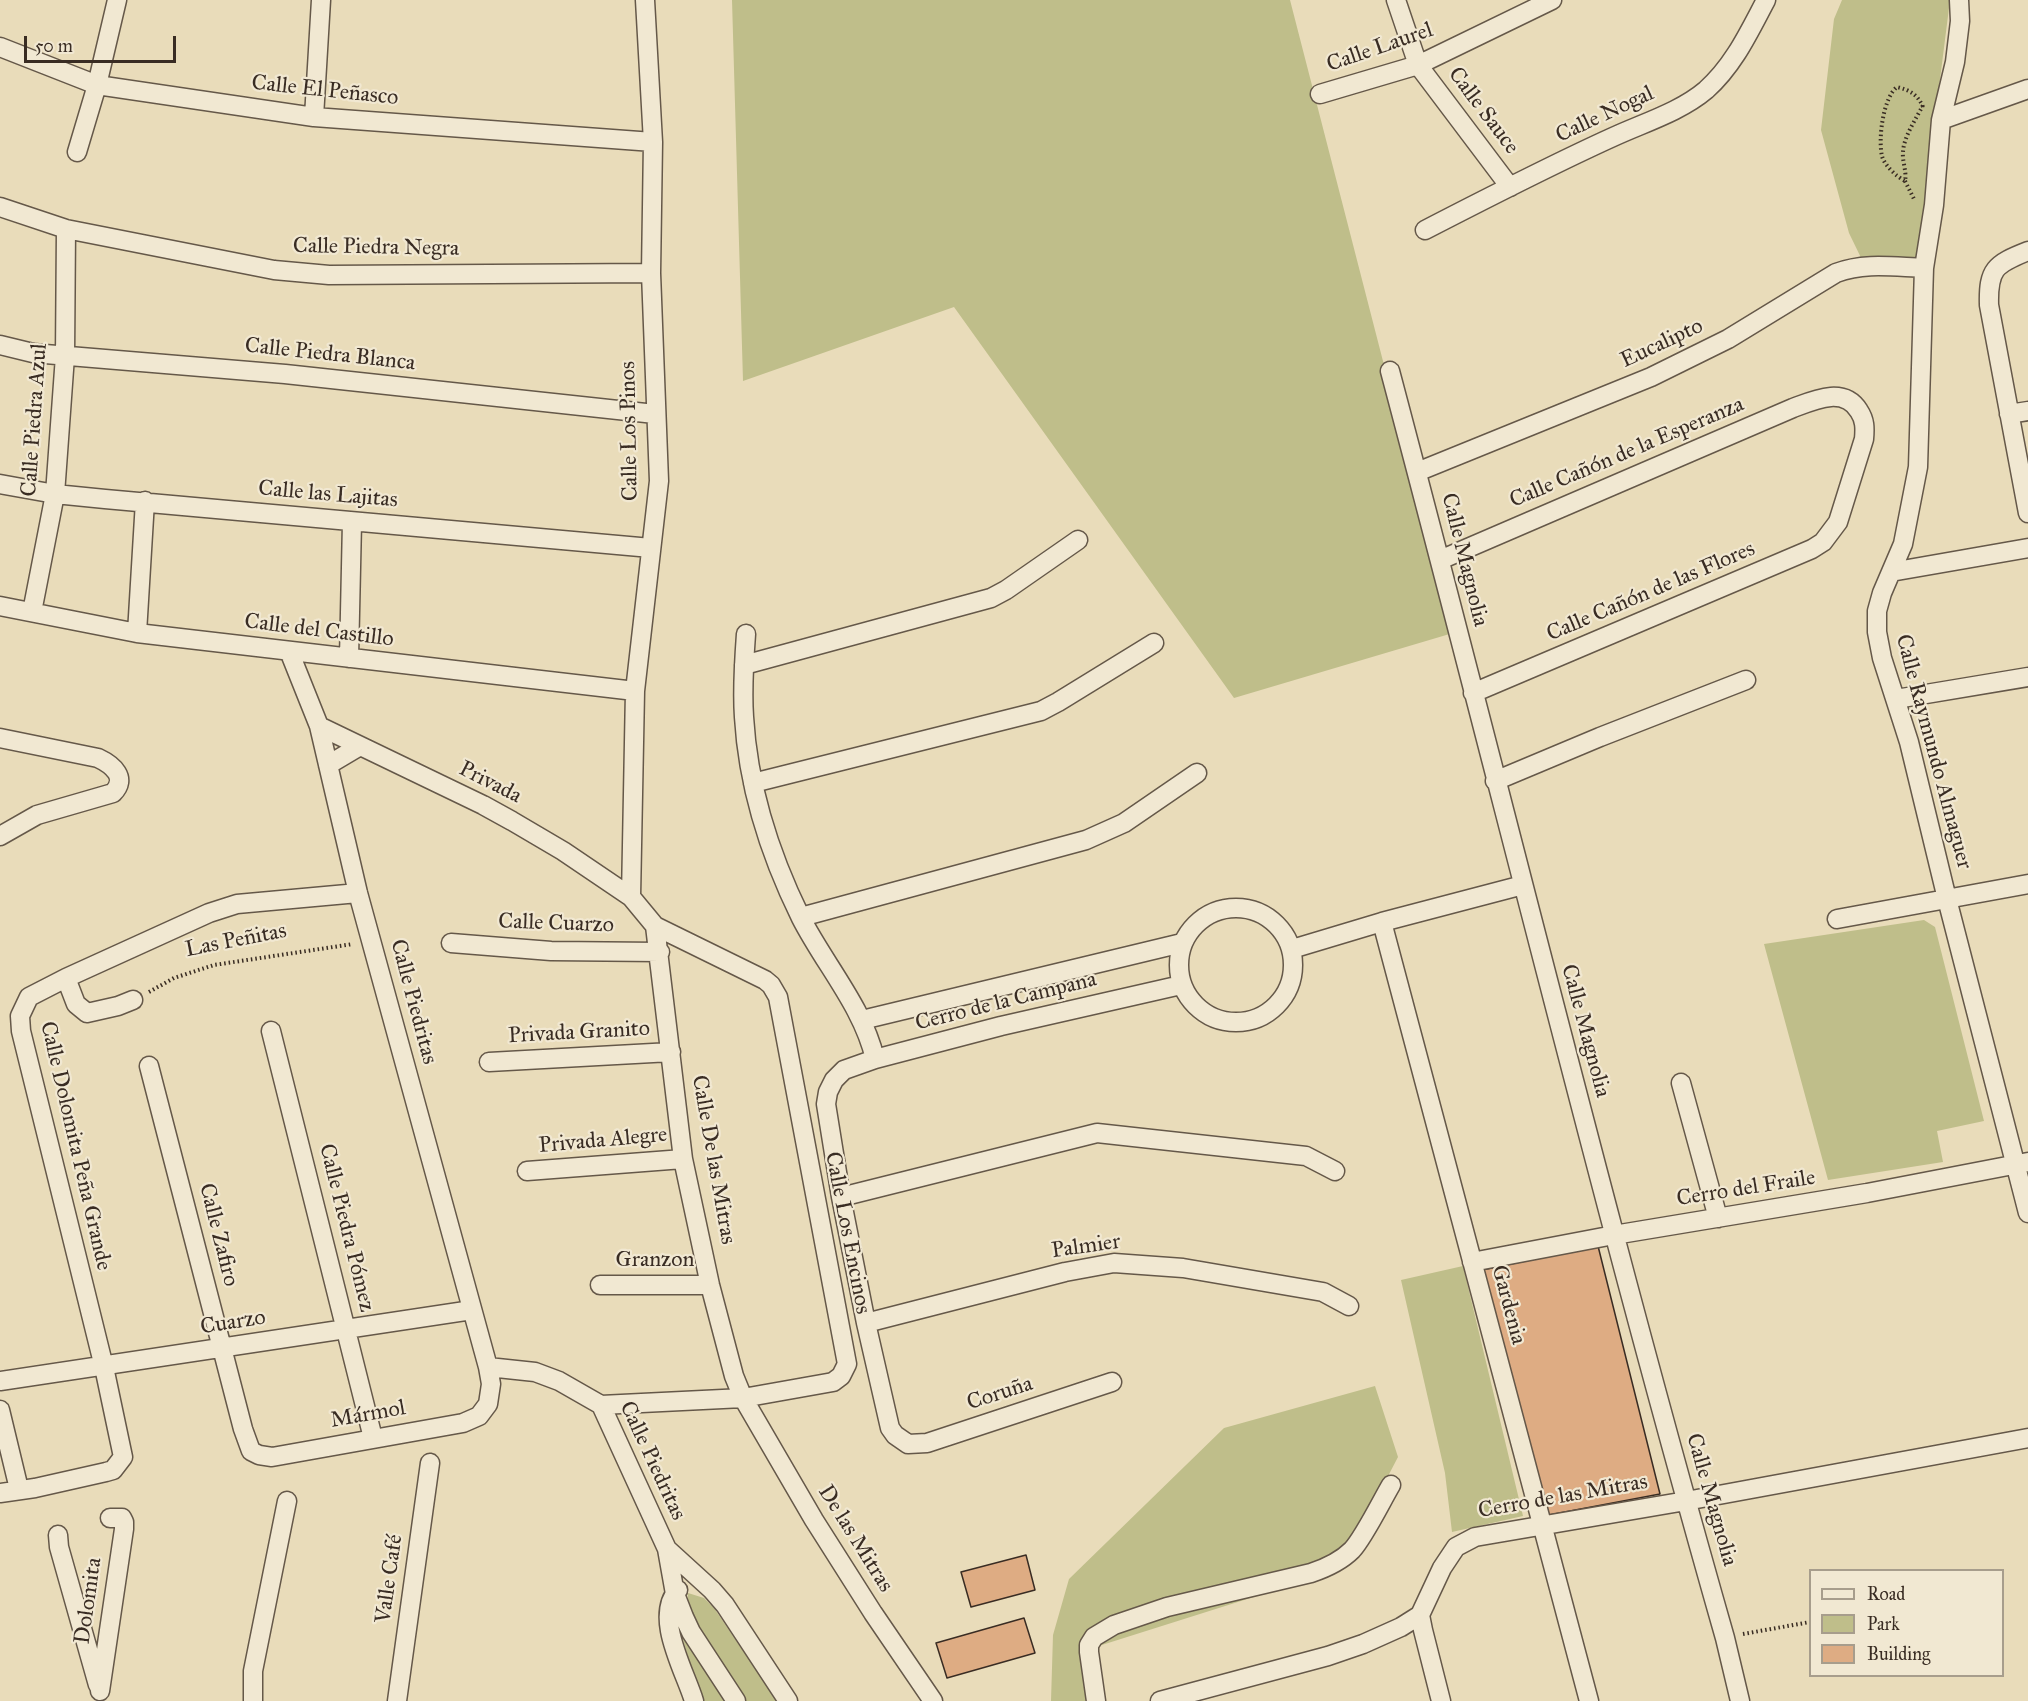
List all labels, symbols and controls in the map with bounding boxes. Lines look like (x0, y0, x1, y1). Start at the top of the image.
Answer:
street label: Calle Laurel (1323, 18, 1437, 78)
scale bar (27, 24, 178, 62)
text: 50 m (35, 35, 73, 57)
street label: Calle Sauce (1442, 62, 1524, 160)
street label: Calle El Peñasco (250, 70, 400, 112)
street label: Calle Nogal (1552, 81, 1658, 149)
street label: Calle Piedra Negra (293, 233, 459, 263)
street label: Eucalipto (1616, 313, 1708, 375)
street label: Calle Piedra Blanca (243, 333, 417, 377)
street label: Calle Piedra Azul (16, 342, 54, 498)
street label: Calle Los Pinos (616, 361, 644, 501)
street label: Calle Cañón de la Esperanza (1506, 392, 1748, 514)
street label: Calle las Lajitas (257, 476, 399, 514)
street label: Calle Magnolia (1435, 491, 1493, 629)
street label: Calle Cañón de las Flores (1543, 536, 1759, 648)
street label: Calle del Castillo (243, 609, 395, 653)
street label: Calle Raymundo Almaguer (1889, 632, 1977, 872)
street label: Privada (454, 756, 526, 810)
street label: Calle Cuarzo (498, 909, 614, 939)
street label: Las Peñitas (183, 918, 289, 964)
street label: Calle Piedritas (384, 937, 442, 1067)
street label: Calle Magnolia (1555, 962, 1615, 1100)
street label: Cerro de la Campana (913, 967, 1099, 1037)
street label: Privada Granito (507, 1016, 651, 1050)
street label: Calle Dolomita Peña Grande (33, 1019, 117, 1273)
street label: Calle De las Mitras (685, 1073, 741, 1247)
street label: Privada Alegre (538, 1122, 668, 1160)
street label: Calle Piedra Pómez (312, 1141, 380, 1315)
street label: Calle Los Encinos (818, 1150, 876, 1316)
street label: Cerro del Fraile (1675, 1165, 1817, 1213)
street label: Calle Zafiro (192, 1181, 244, 1289)
street label: Palmier (1050, 1229, 1122, 1265)
street label: Granzon (616, 1248, 694, 1274)
street label: Gardenia (1485, 1262, 1531, 1348)
street label: Cuarzo (198, 1305, 268, 1341)
street label: Coruña (964, 1371, 1036, 1417)
street label: Mármol (328, 1395, 408, 1435)
street label: Calle Piedritas (613, 1397, 691, 1525)
street label: Calle Magnolia (1679, 1431, 1743, 1569)
street label: Cerro de las Mitras (1476, 1469, 1650, 1525)
street label: De las Mitras (812, 1481, 898, 1597)
street label: Valle Café (371, 1533, 409, 1625)
street label: Dolomita (70, 1556, 108, 1646)
legend (1809, 1569, 2004, 1677)
text: Road (1867, 1583, 1905, 1605)
text: Park (1867, 1613, 1900, 1635)
text: Building (1867, 1643, 1930, 1665)

